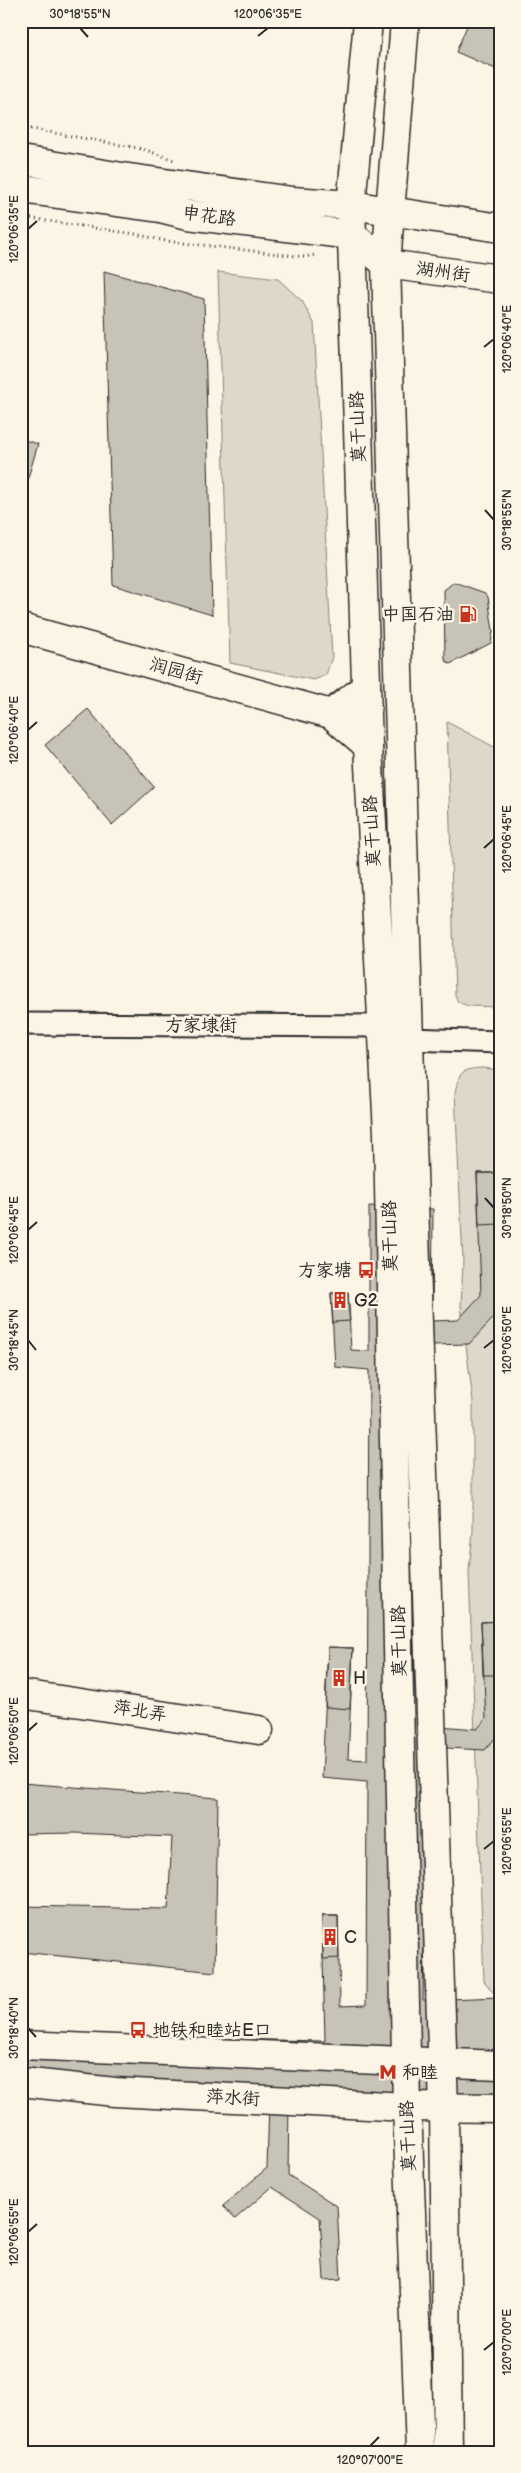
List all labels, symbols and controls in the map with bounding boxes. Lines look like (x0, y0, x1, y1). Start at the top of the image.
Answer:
text: 30°18'55"N (49, 7, 111, 22)
text: 120°06'35"E (234, 7, 302, 22)
text: 120°06'35"E (7, 195, 22, 263)
street label: 申花路 (181, 202, 237, 230)
street label: 湖州街 (415, 258, 471, 286)
text: 120°06'40"E (500, 305, 515, 373)
street label: 莫干山路 (346, 391, 370, 463)
text: 30°18'55"N (500, 489, 515, 551)
place label: 中国石油 (382, 604, 454, 625)
fuel station icon: 中国石油 (458, 604, 478, 624)
street label: 润园街 (147, 653, 205, 689)
text: 120°06'40"E (7, 696, 22, 764)
street label: 莫干山路 (360, 794, 384, 868)
text: 120°06'45"E (500, 805, 515, 873)
street label: 方家埭街 (165, 1015, 237, 1036)
text: 30°18'50"N (500, 1177, 515, 1239)
text: 120°06'45"E (7, 1196, 22, 1264)
street label: 莫干山路 (379, 1200, 401, 1272)
place label: 方家塘 (298, 1260, 352, 1281)
bus stop icon: 方家塘 (356, 1260, 376, 1280)
building icon: G2 (330, 1290, 350, 1310)
place label: G2 (354, 1290, 378, 1311)
text: 120°06'50"E (500, 1306, 515, 1374)
text: 30°18'45"N (7, 1309, 22, 1371)
street label: 莫干山路 (388, 1605, 410, 1677)
building icon: H (329, 1668, 349, 1688)
place label: H (353, 1668, 366, 1689)
street label: 萍北弄 (112, 1696, 168, 1726)
text: 120°06'50"E (7, 1697, 22, 1765)
text: 120°06'55"E (500, 1807, 515, 1875)
building icon: C (320, 1927, 340, 1947)
place label: C (344, 1927, 357, 1948)
text: 30°18'40"N (7, 1997, 22, 2059)
bus stop icon: 地铁和睦站E口 (128, 2020, 148, 2040)
place label: 地铁和睦站E口 (152, 2020, 272, 2041)
metro station icon: 和睦 (378, 2062, 398, 2082)
place label: 和睦 (402, 2062, 438, 2083)
street label: 萍水街 (205, 2086, 261, 2110)
street label: 莫干山路 (396, 2100, 420, 2172)
text: 120°06'55"E (7, 2198, 22, 2266)
text: 120°07'00"E (500, 2309, 515, 2375)
text: 120°07'00"E (337, 2453, 403, 2468)

